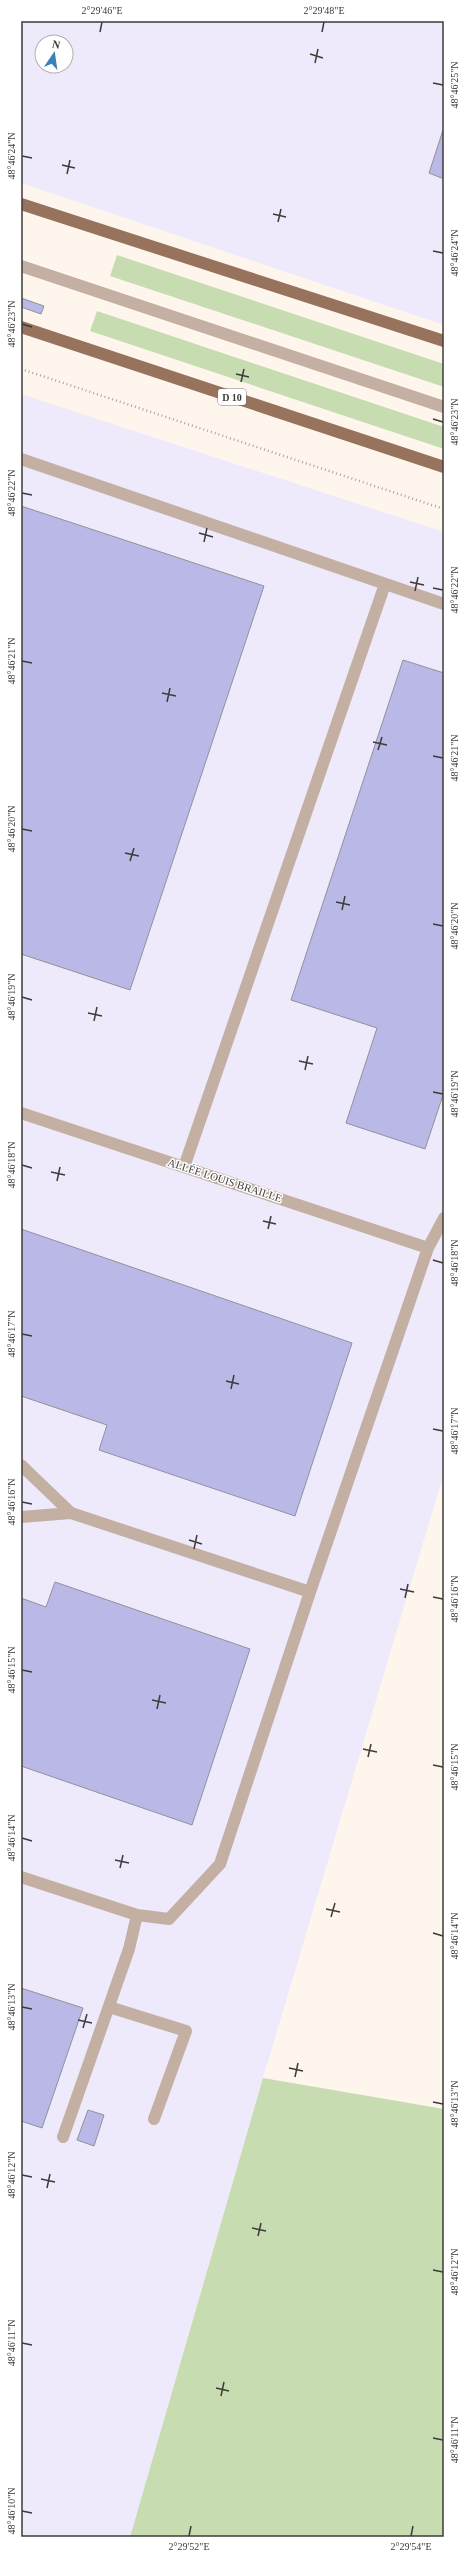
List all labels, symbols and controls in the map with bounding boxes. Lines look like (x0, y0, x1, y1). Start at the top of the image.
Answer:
text: 2°29'46"E (82, 5, 123, 16)
text: 2°29'48"E (304, 5, 345, 16)
north arrow (34, 34, 74, 74)
text: N (51, 38, 62, 51)
text: 48°46'25"N (449, 61, 460, 109)
text: 48°46'24"N (6, 132, 17, 180)
text: 48°46'24"N (449, 229, 460, 277)
text: 48°46'23"N (6, 300, 17, 348)
road number: D 10 (218, 389, 246, 405)
text: 48°46'23"N (449, 398, 460, 446)
text: 48°46'22"N (6, 469, 17, 517)
text: 48°46'22"N (449, 566, 460, 614)
text: 48°46'21"N (6, 637, 17, 685)
text: 48°46'21"N (449, 734, 460, 782)
text: 48°46'20"N (6, 805, 17, 853)
text: 48°46'20"N (449, 902, 460, 950)
text: 48°46'19"N (6, 973, 17, 1021)
text: 48°46'19"N (449, 1070, 460, 1118)
text: 48°46'18"N (6, 1141, 17, 1189)
street label: ALLÉE LOUIS BRAILLE (166, 1156, 284, 1204)
text: 48°46'18"N (449, 1239, 460, 1287)
text: 48°46'17"N (6, 1310, 17, 1358)
text: 48°46'17"N (449, 1407, 460, 1455)
text: 48°46'16"N (6, 1478, 17, 1526)
text: 48°46'16"N (449, 1575, 460, 1623)
text: 48°46'15"N (6, 1646, 17, 1694)
text: 48°46'15"N (449, 1743, 460, 1791)
text: 48°46'14"N (6, 1814, 17, 1862)
text: 48°46'14"N (449, 1912, 460, 1960)
text: 48°46'13"N (6, 1983, 17, 2031)
text: 48°46'13"N (449, 2080, 460, 2128)
text: 48°46'12"N (6, 2151, 17, 2199)
text: 48°46'12"N (449, 2248, 460, 2296)
text: 48°46'11"N (6, 2320, 17, 2366)
text: 48°46'11"N (449, 2417, 460, 2463)
text: 48°46'10"N (6, 2487, 17, 2535)
text: 2°29'52"E (169, 2541, 210, 2552)
text: 2°29'54"E (391, 2541, 432, 2552)

